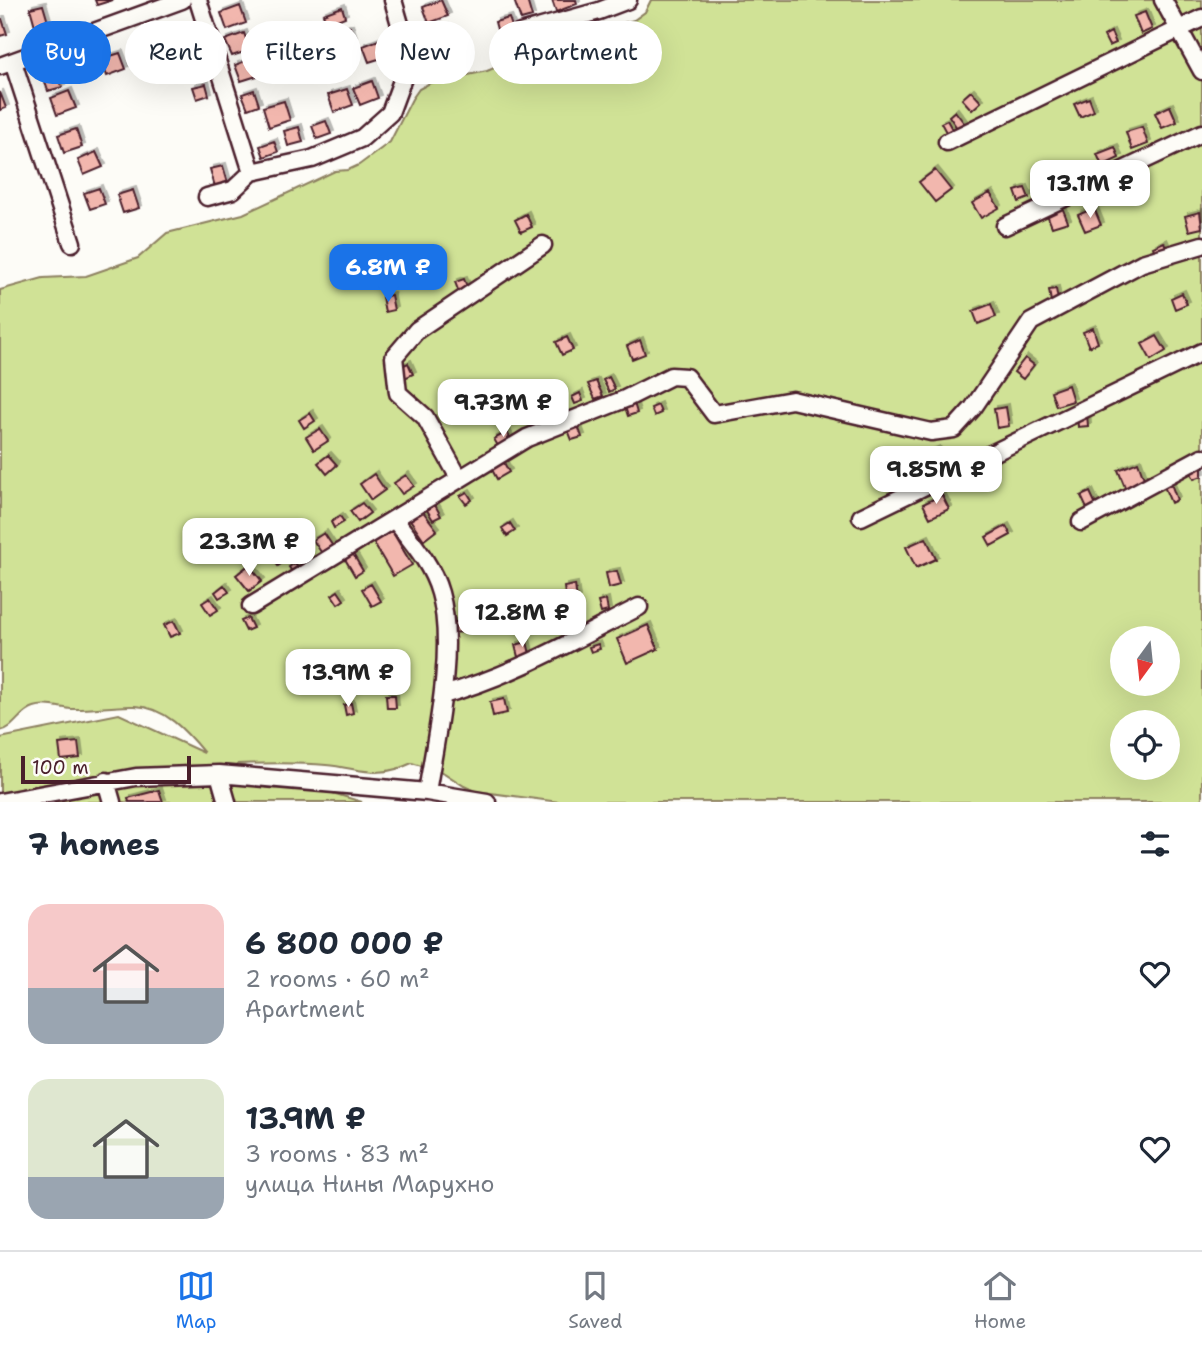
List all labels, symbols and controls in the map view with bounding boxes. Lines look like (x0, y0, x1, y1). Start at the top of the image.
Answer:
chip: Buy (21, 21, 111, 84)
chip: Rent (125, 21, 227, 84)
chip: Filters (241, 21, 361, 84)
chip: New (375, 21, 475, 84)
chip: Apartment (489, 21, 662, 84)
pin: 13.1M ₽ (1025, 160, 1155, 220)
text: 13.1M ₽ (1046, 168, 1134, 198)
pin: 6.8M ₽ (331, 244, 445, 304)
text: 6.8M ₽ (345, 252, 431, 282)
pin: 9.73M ₽ (438, 380, 568, 439)
text: 9.73M ₽ (454, 387, 552, 417)
pin: 9.85M ₽ (871, 447, 1001, 506)
text: 9.85M ₽ (886, 454, 986, 484)
pin: 23.3M ₽ (184, 518, 314, 578)
text: 23.3M ₽ (198, 526, 300, 556)
pin: 12.8M ₽ (457, 590, 587, 649)
text: 12.8M ₽ (474, 597, 570, 627)
north arrow (1110, 626, 1180, 696)
map controls (1110, 626, 1180, 780)
pin: 13.9M ₽ (283, 650, 413, 709)
text: 13.9M ₽ (302, 657, 394, 687)
button: locate (1110, 710, 1180, 780)
scale bar (21, 753, 191, 785)
text: 100 m (32, 755, 89, 780)
text: 7 homes (28, 824, 160, 865)
icon: filters (1136, 825, 1174, 863)
text: 6 800 000 ₽ (245, 923, 444, 964)
icon: home (84, 932, 168, 1016)
icon: heart (1136, 955, 1174, 993)
text: 2 rooms · 60 m² (245, 964, 430, 994)
text: Apartment (245, 994, 365, 1024)
text: 13.9M ₽ (245, 1098, 366, 1139)
icon: home (84, 1107, 168, 1191)
icon: heart (1136, 1130, 1174, 1168)
text: 3 rooms · 83 m² (245, 1139, 429, 1169)
text: улица Нины Марухно (245, 1169, 494, 1199)
tab: Map (176, 1267, 217, 1334)
tab: Saved (568, 1267, 622, 1334)
tab: Home (974, 1267, 1026, 1334)

